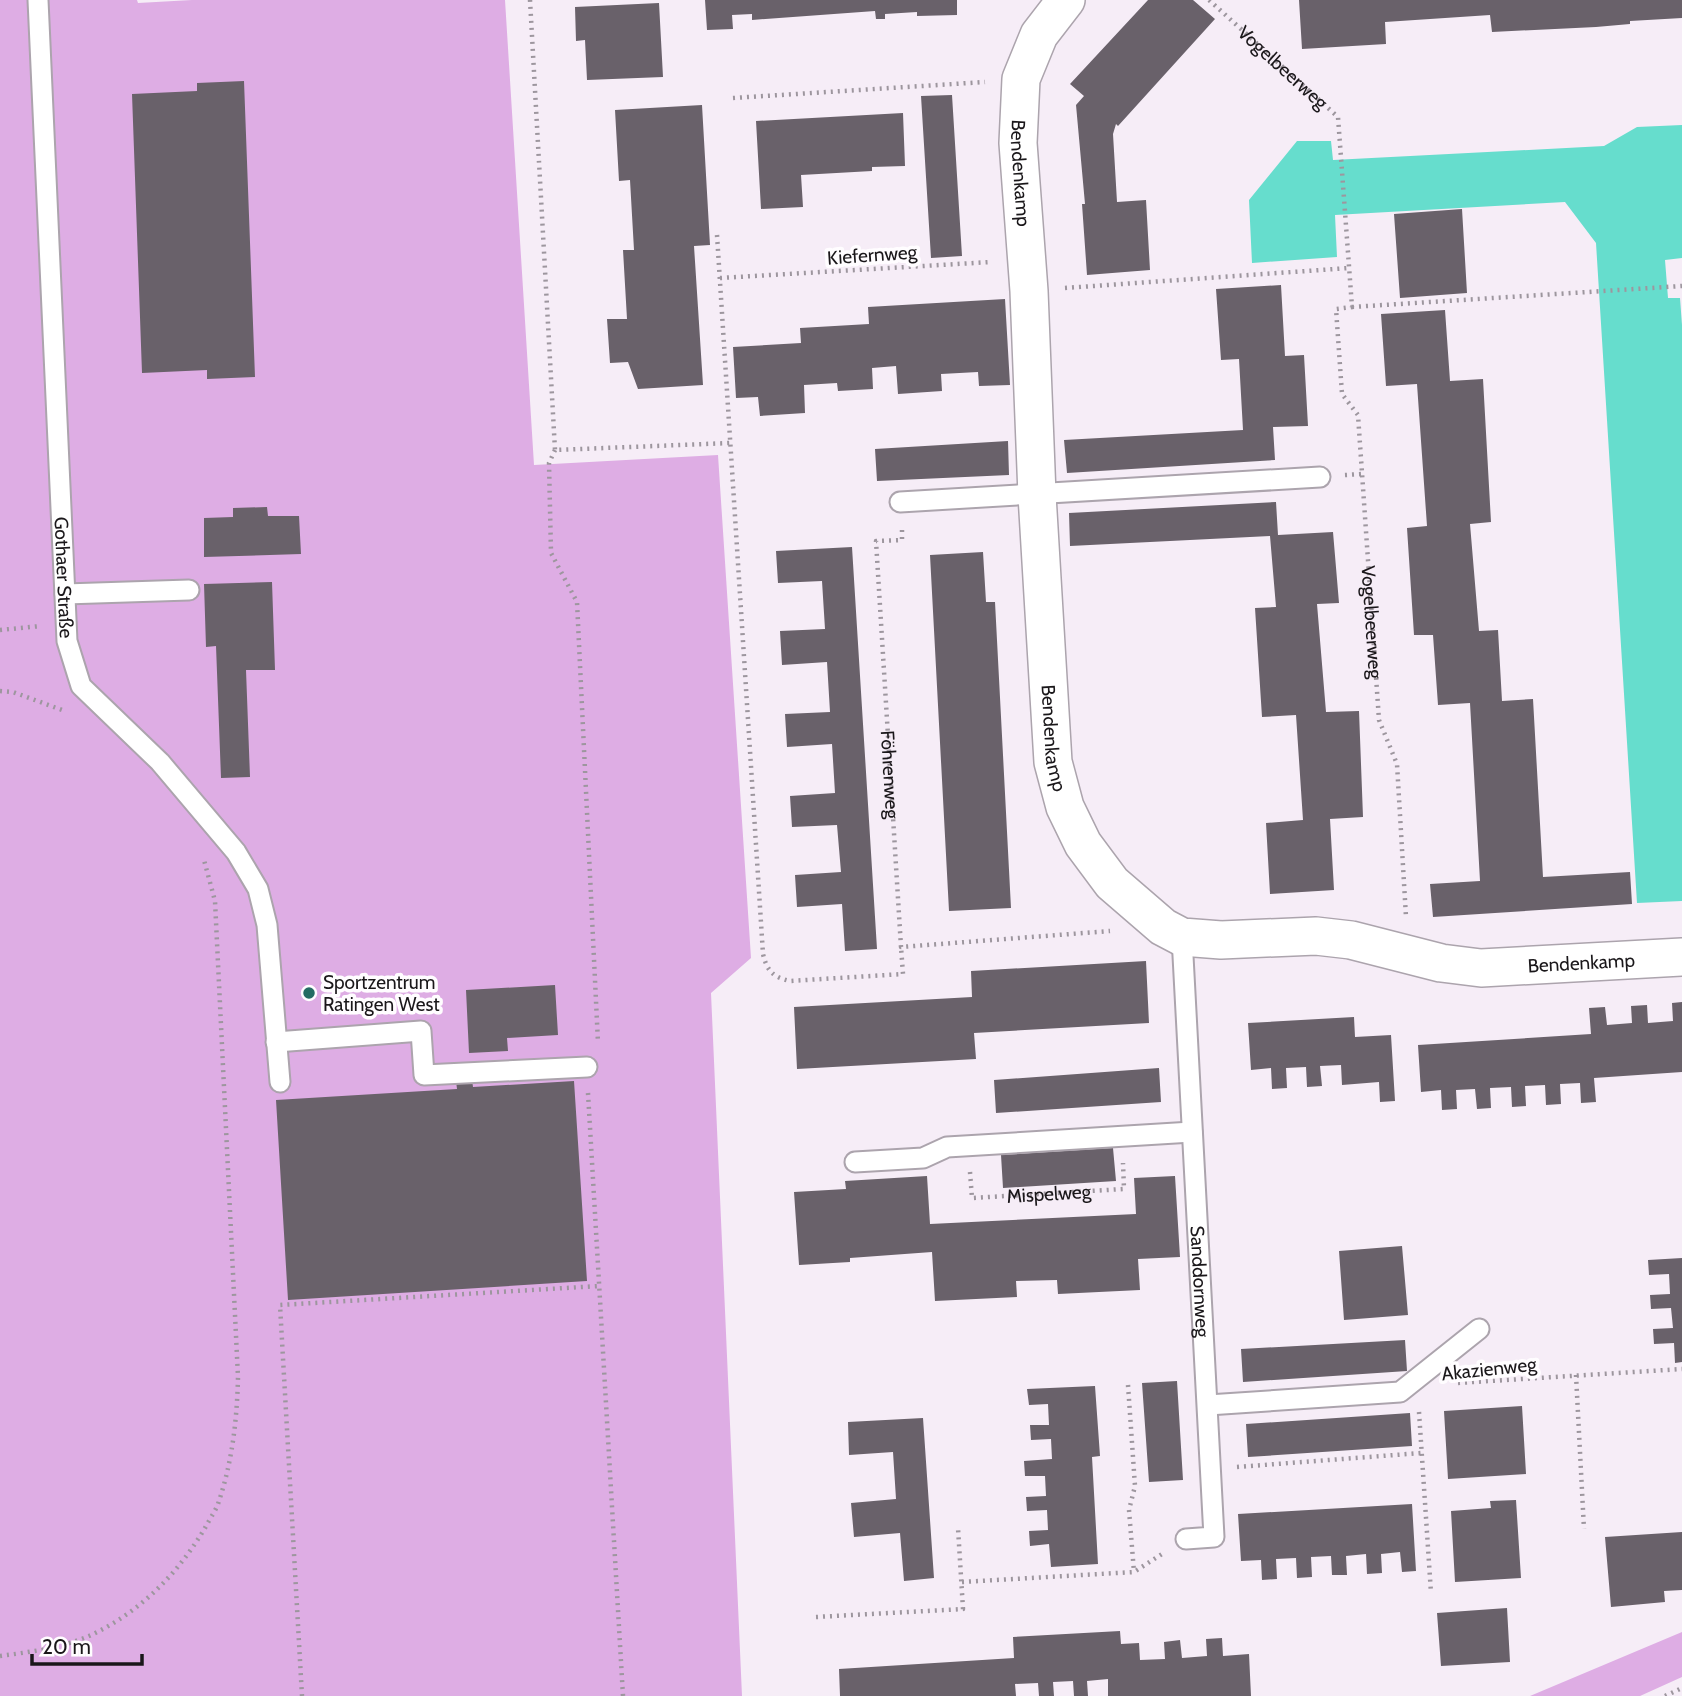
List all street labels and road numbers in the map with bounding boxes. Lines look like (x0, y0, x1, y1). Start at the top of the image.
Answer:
street label: Vogelbeerweg (1233, 21, 1333, 114)
street label: Bendenkamp (1006, 119, 1036, 228)
street label: Kiefernweg (826, 240, 918, 270)
street label: Gothaer Straße (50, 516, 78, 639)
street label: Vogelbeerweg (1357, 565, 1388, 680)
street label: Bendenkamp (1037, 684, 1072, 794)
street label: Föhrenweg (876, 730, 905, 820)
street label: Bendenkamp (1527, 948, 1635, 977)
street label: Mispelweg (1006, 1179, 1092, 1207)
street label: Sanddornweg (1186, 1225, 1215, 1338)
street label: Akazienweg (1440, 1353, 1538, 1385)

